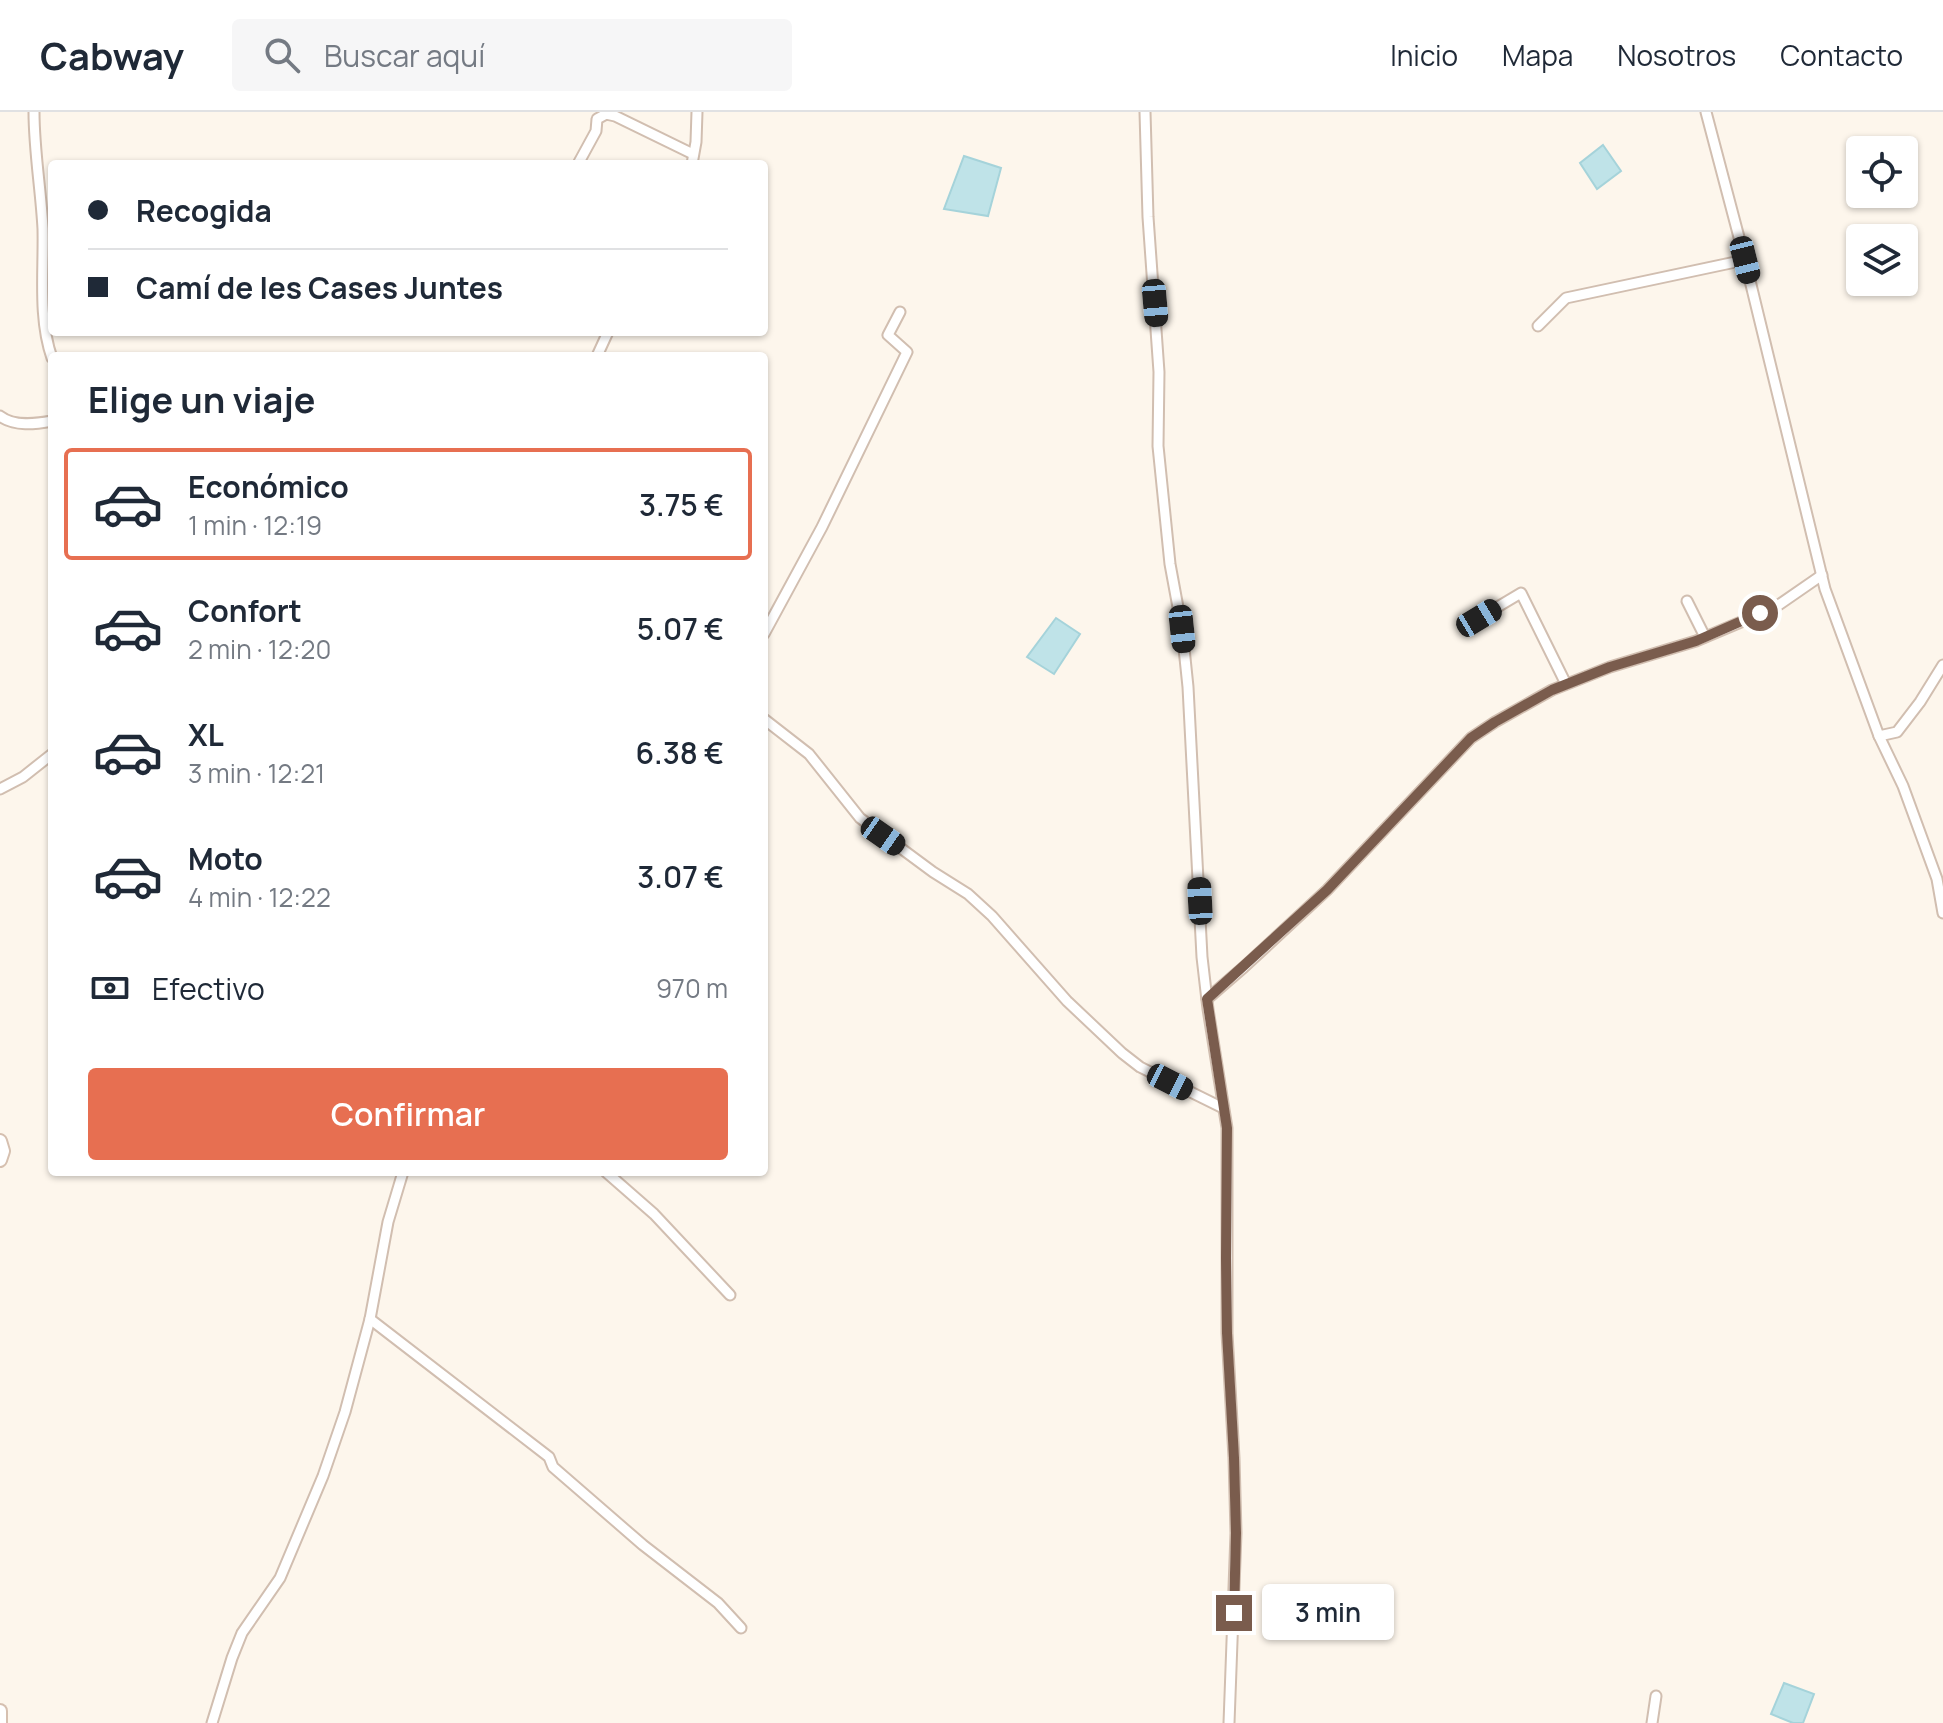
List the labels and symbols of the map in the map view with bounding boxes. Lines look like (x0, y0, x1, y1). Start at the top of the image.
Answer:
car (1728, 234, 1762, 286)
car (1141, 278, 1169, 328)
car (1452, 595, 1506, 641)
route start (1742, 595, 1778, 631)
car (1168, 604, 1196, 654)
car (856, 812, 910, 860)
car (1187, 876, 1213, 926)
car (1143, 1060, 1197, 1104)
callout: 3 min (1262, 1585, 1394, 1641)
route end (1216, 1595, 1252, 1631)

